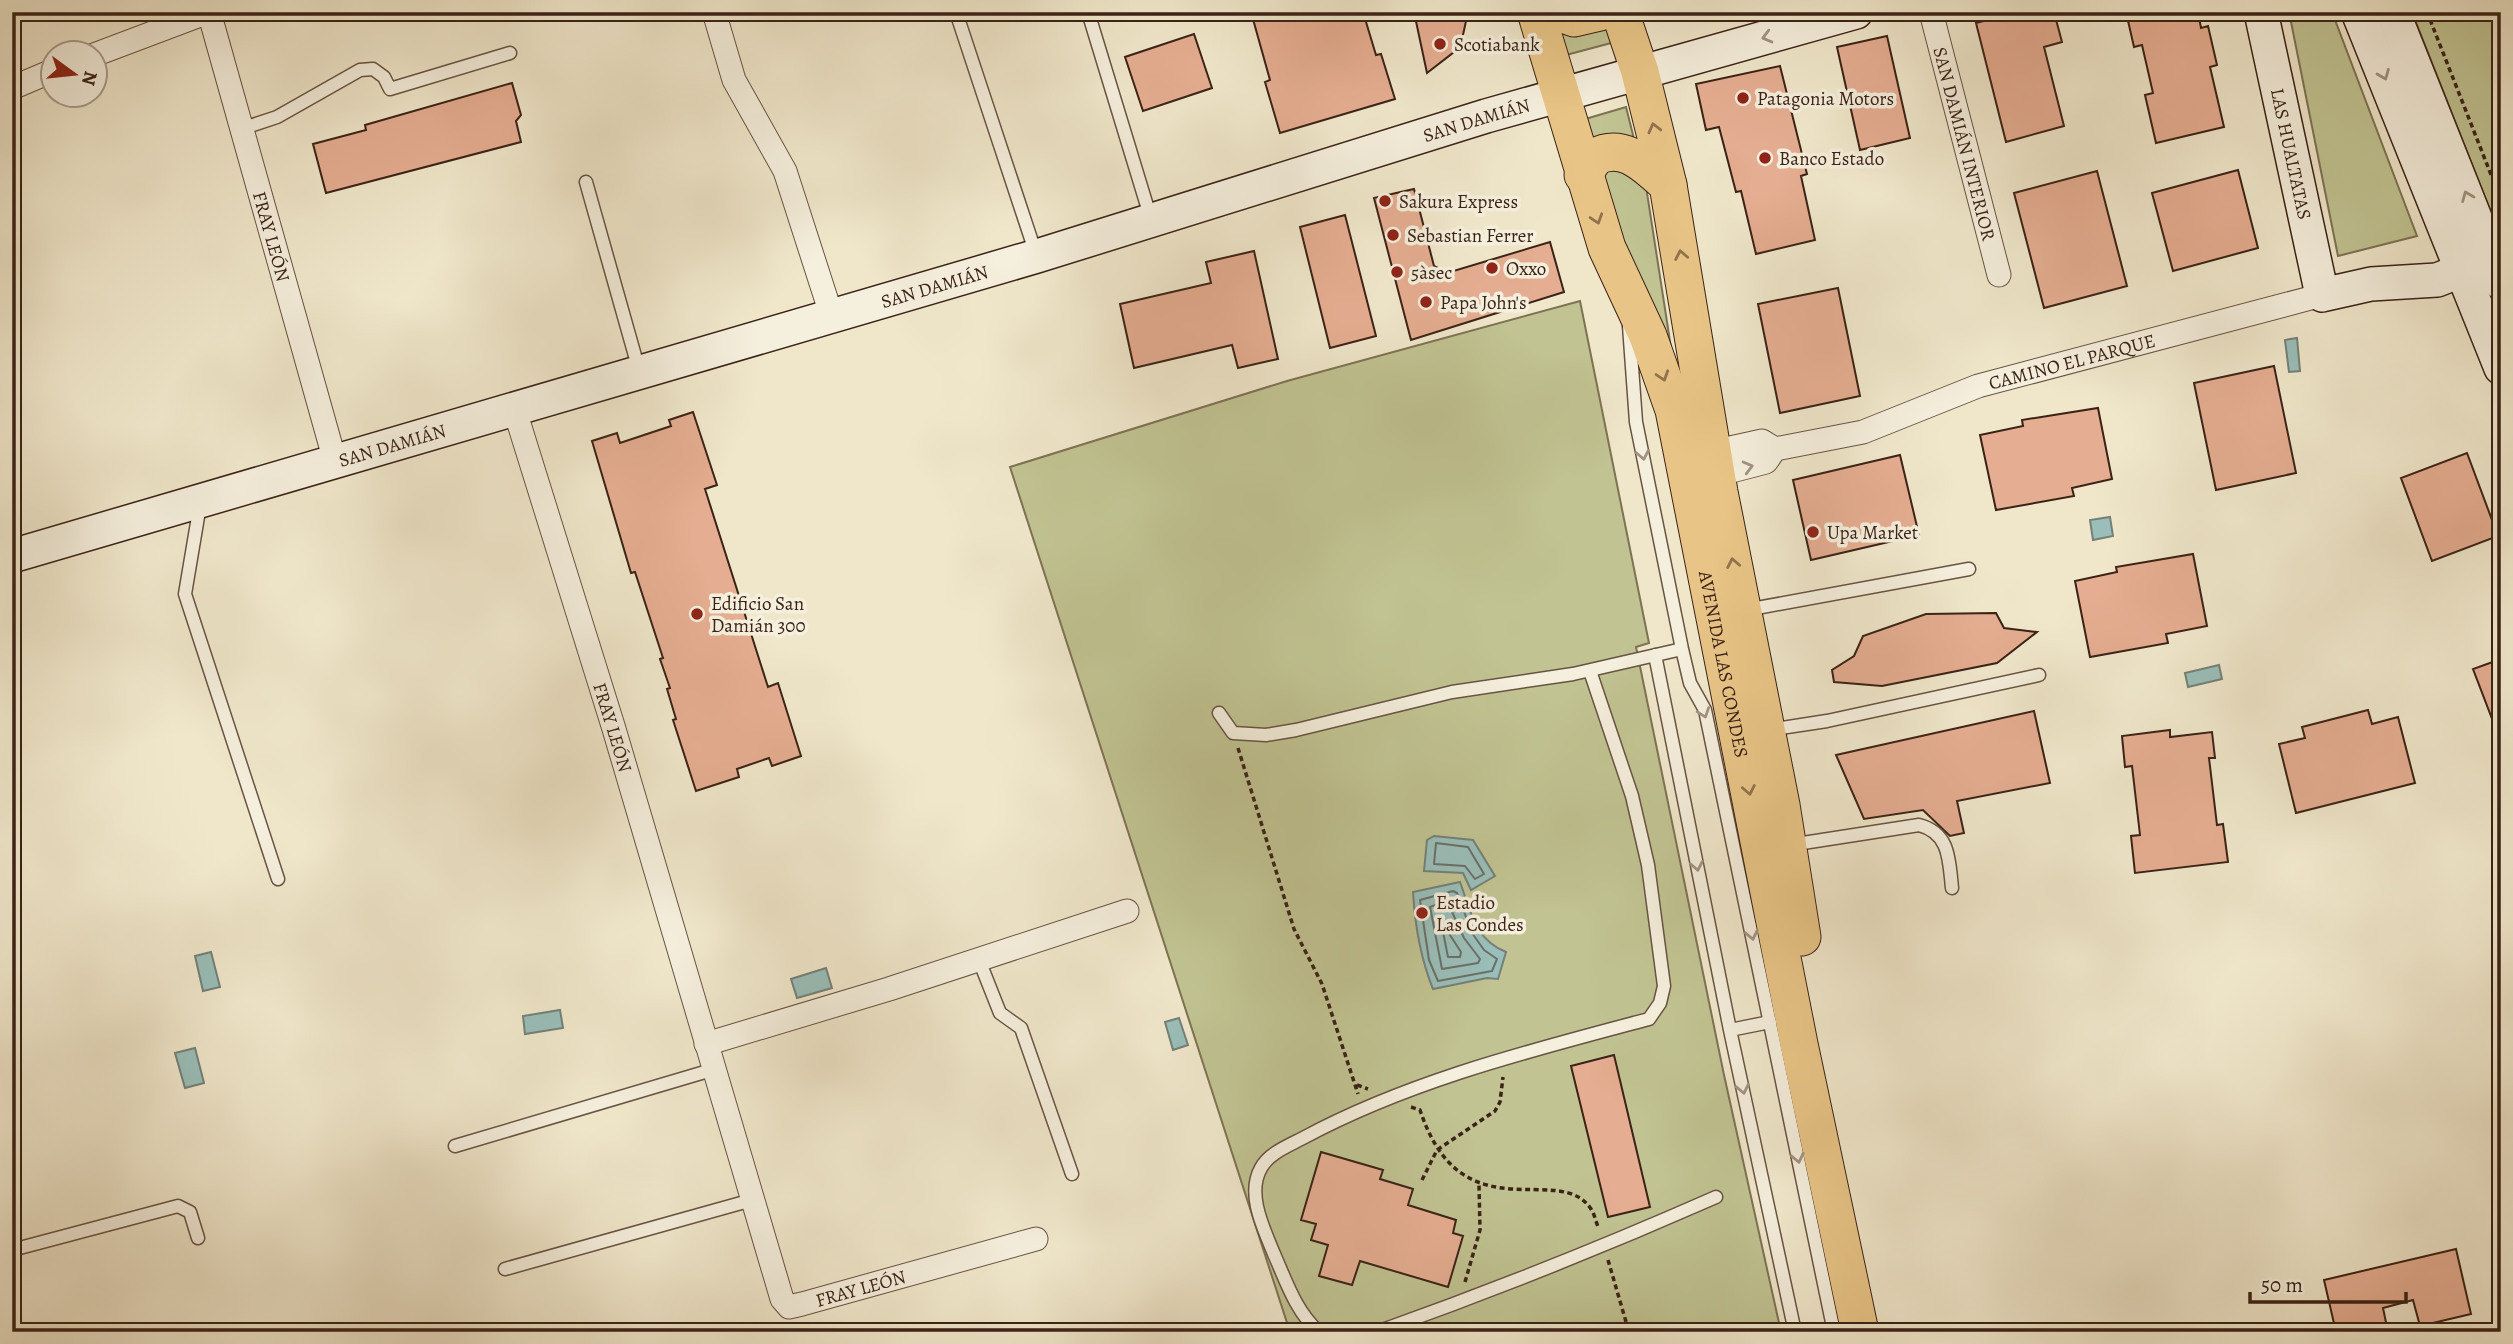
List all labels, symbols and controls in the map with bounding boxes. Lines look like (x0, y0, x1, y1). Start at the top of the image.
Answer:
one-way arrow (1761, 28, 1773, 43)
place label: Scotiabank (1454, 32, 1540, 58)
marker: Scotiabank (1432, 36, 1448, 52)
north arrow (38, 38, 108, 108)
street label: SAN DAMIÁN INTERIOR (1927, 44, 2002, 244)
text: N (75, 68, 104, 88)
one-way arrow (2375, 69, 2389, 81)
place label: Patagonia Motors (1757, 86, 1894, 112)
street label: LAS HUALTATAS (2264, 86, 2317, 222)
marker: Patagonia Motors (1735, 90, 1751, 106)
street label: SAN DAMIÁN (1420, 92, 1533, 149)
one-way arrow (1648, 122, 1662, 134)
place label: Banco Estado (1779, 146, 1884, 172)
marker: Banco Estado (1757, 150, 1773, 166)
street label: FRAY LEÓN (246, 188, 296, 285)
place label: Sakura Express (1399, 189, 1518, 215)
one-way arrow (2462, 191, 2476, 203)
marker: Sakura Express (1377, 193, 1393, 209)
one-way arrow (1589, 212, 1603, 224)
place label: Sebastian Ferrer (1407, 223, 1534, 249)
marker: Sebastian Ferrer (1385, 227, 1401, 243)
one-way arrow (1674, 249, 1689, 261)
place label: Oxxo (1506, 256, 1546, 282)
street label: SAN DAMIÁN (878, 259, 992, 315)
place label: 5àsec (1411, 260, 1452, 286)
marker: Oxxo (1484, 260, 1500, 276)
marker: 5àsec (1389, 264, 1405, 280)
place label: Papa John's (1440, 290, 1527, 316)
marker: Papa John's (1418, 294, 1434, 310)
street label: CAMINO EL PARQUE (1986, 328, 2158, 397)
one-way arrow (1655, 369, 1669, 381)
street label: SAN DAMIÁN (336, 418, 449, 474)
one-way arrow (1635, 449, 1650, 461)
one-way arrow (1742, 461, 1754, 475)
place label: Upa Market (1827, 520, 1918, 546)
marker: Upa Market (1805, 524, 1821, 540)
one-way arrow (1726, 557, 1741, 569)
street label: AVENIDA LAS CONDES (1692, 568, 1754, 760)
place label: Edificio San Damián 300 (711, 591, 806, 639)
marker: Edificio San Damián 300 (689, 606, 705, 622)
street label: FRAY LEÓN (586, 679, 638, 776)
one-way arrow (1696, 706, 1710, 718)
one-way arrow (1741, 784, 1756, 796)
one-way arrow (1689, 860, 1704, 872)
place label: Estadio Las Condes (1436, 890, 1524, 938)
marker: Estadio Las Condes (1414, 905, 1430, 921)
one-way arrow (1743, 929, 1758, 941)
one-way arrow (1734, 1083, 1749, 1095)
one-way arrow (1789, 1152, 1804, 1164)
scale bar (2250, 1260, 2406, 1304)
street label: FRAY LEÓN (813, 1264, 909, 1314)
text: 50 m (2261, 1271, 2303, 1299)

